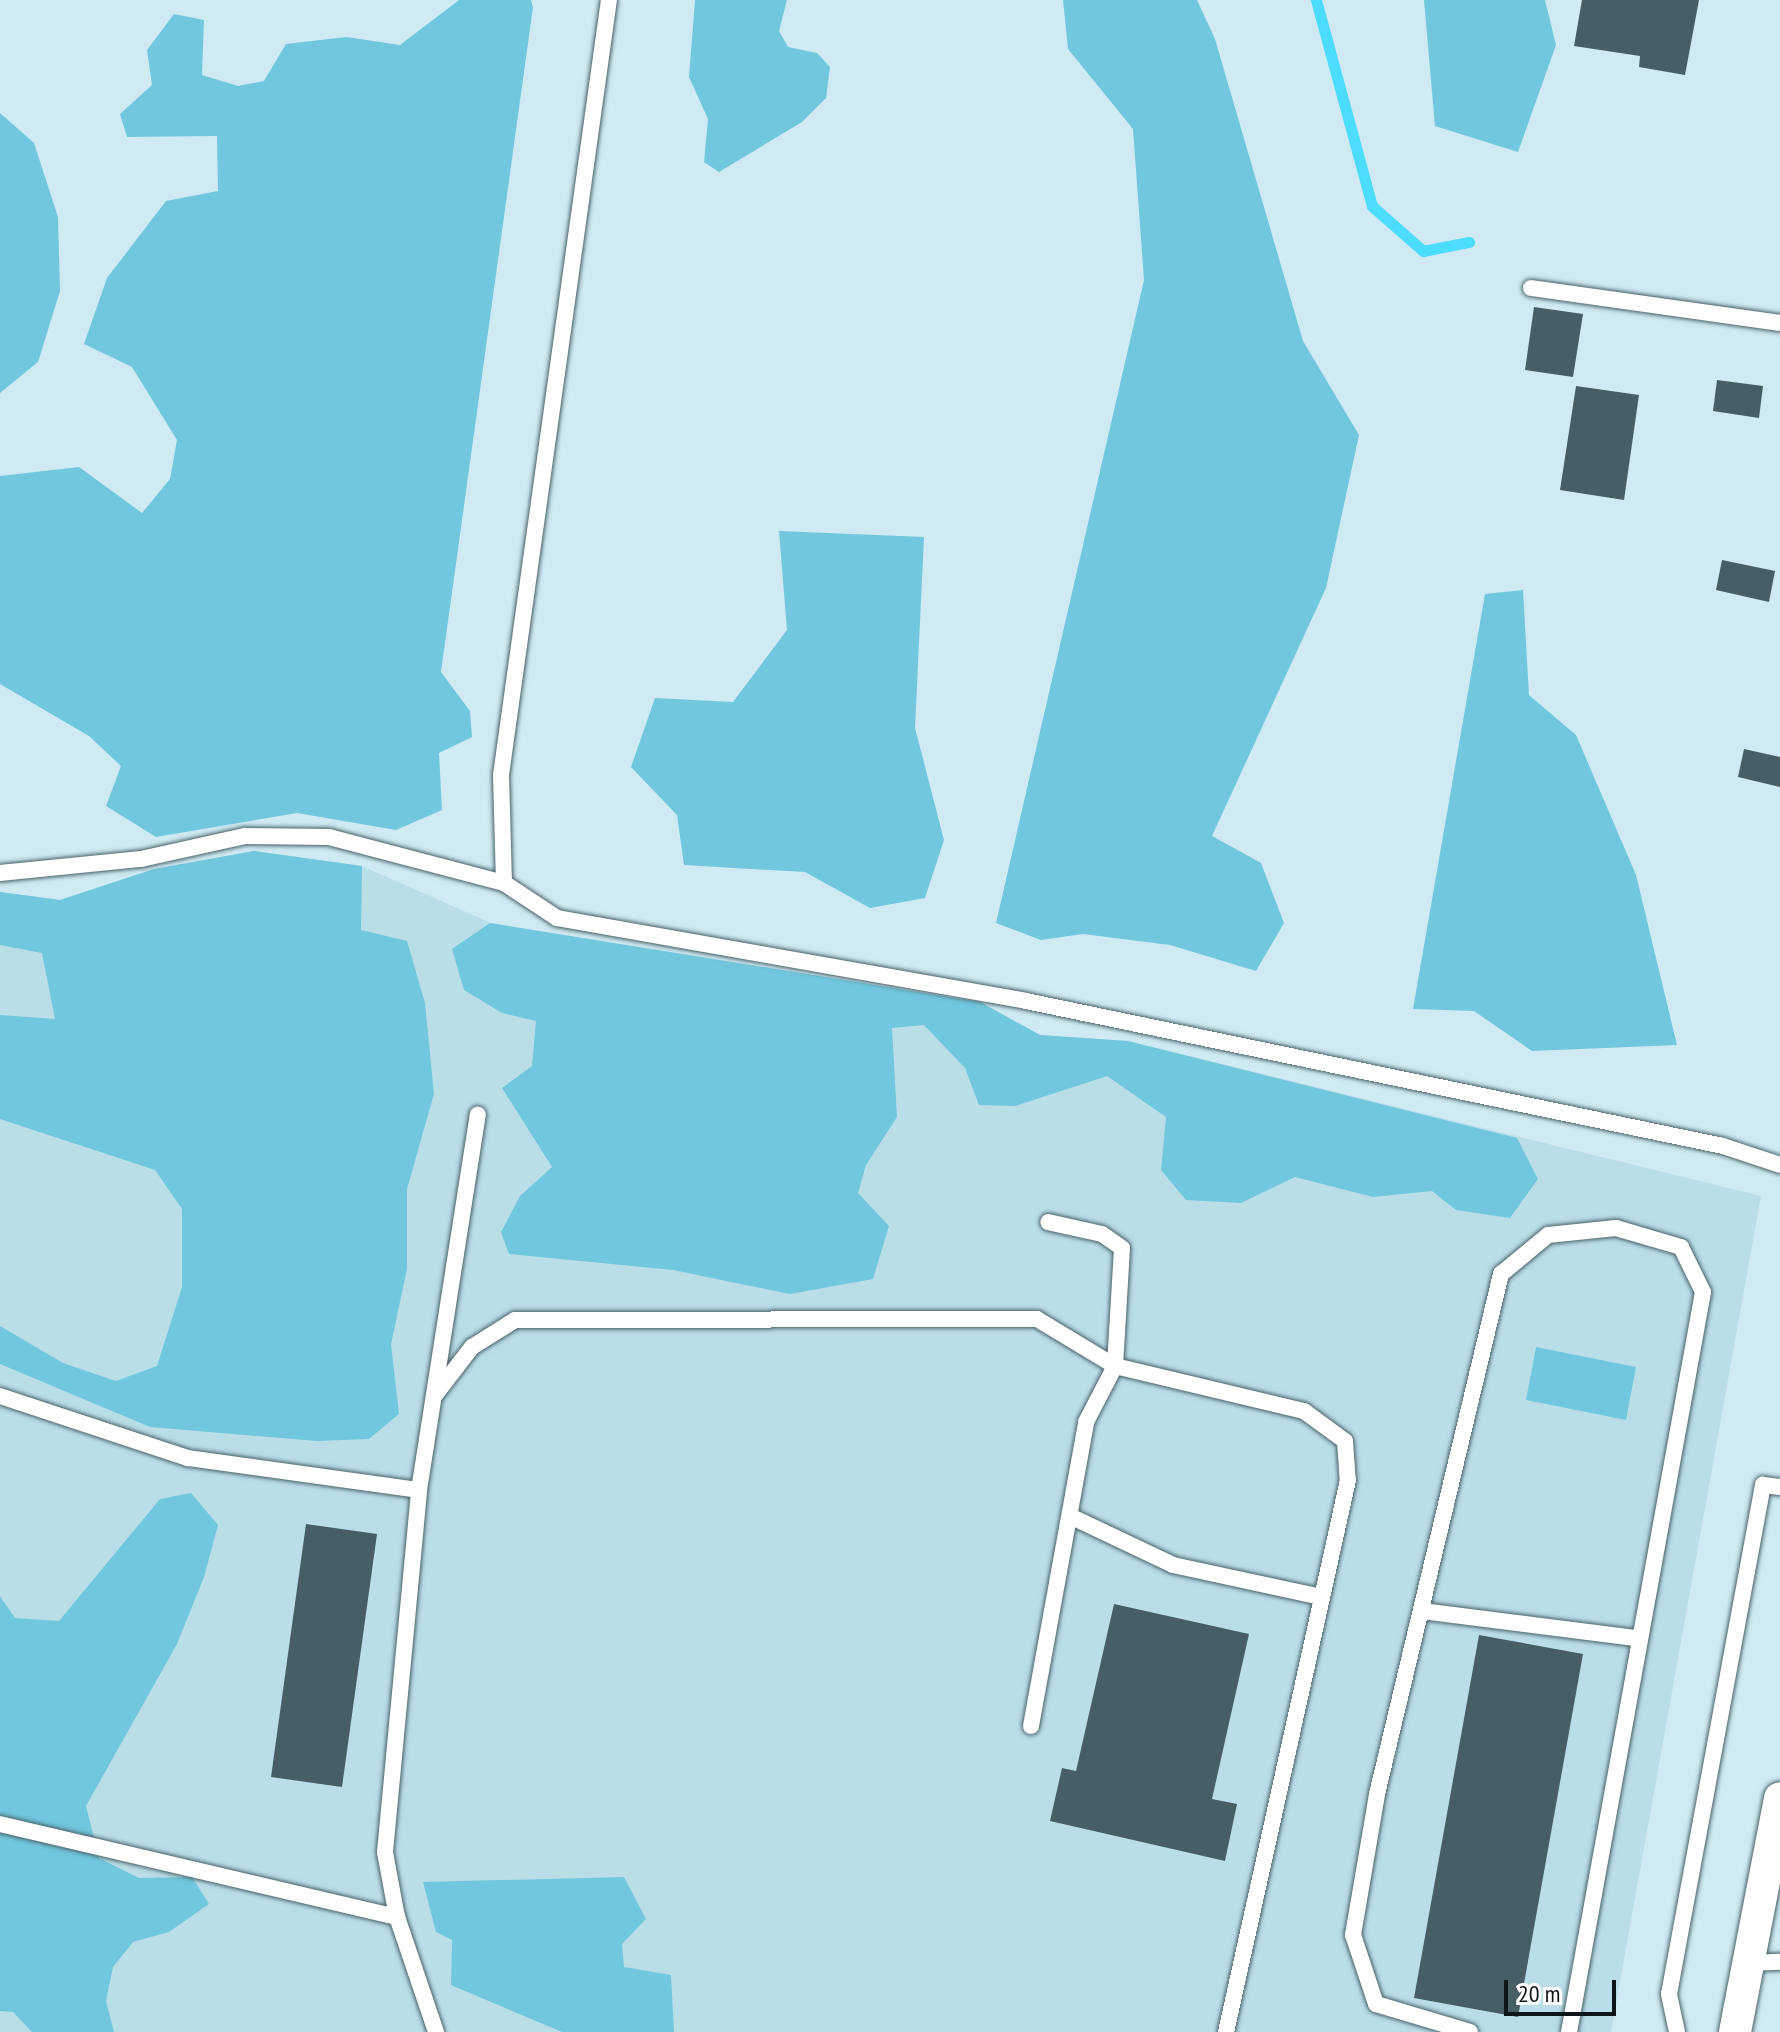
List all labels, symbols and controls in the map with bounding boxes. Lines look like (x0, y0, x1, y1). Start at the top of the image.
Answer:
scale bar (1508, 1964, 1620, 2014)
text: 20 m (1518, 1978, 1560, 2009)

